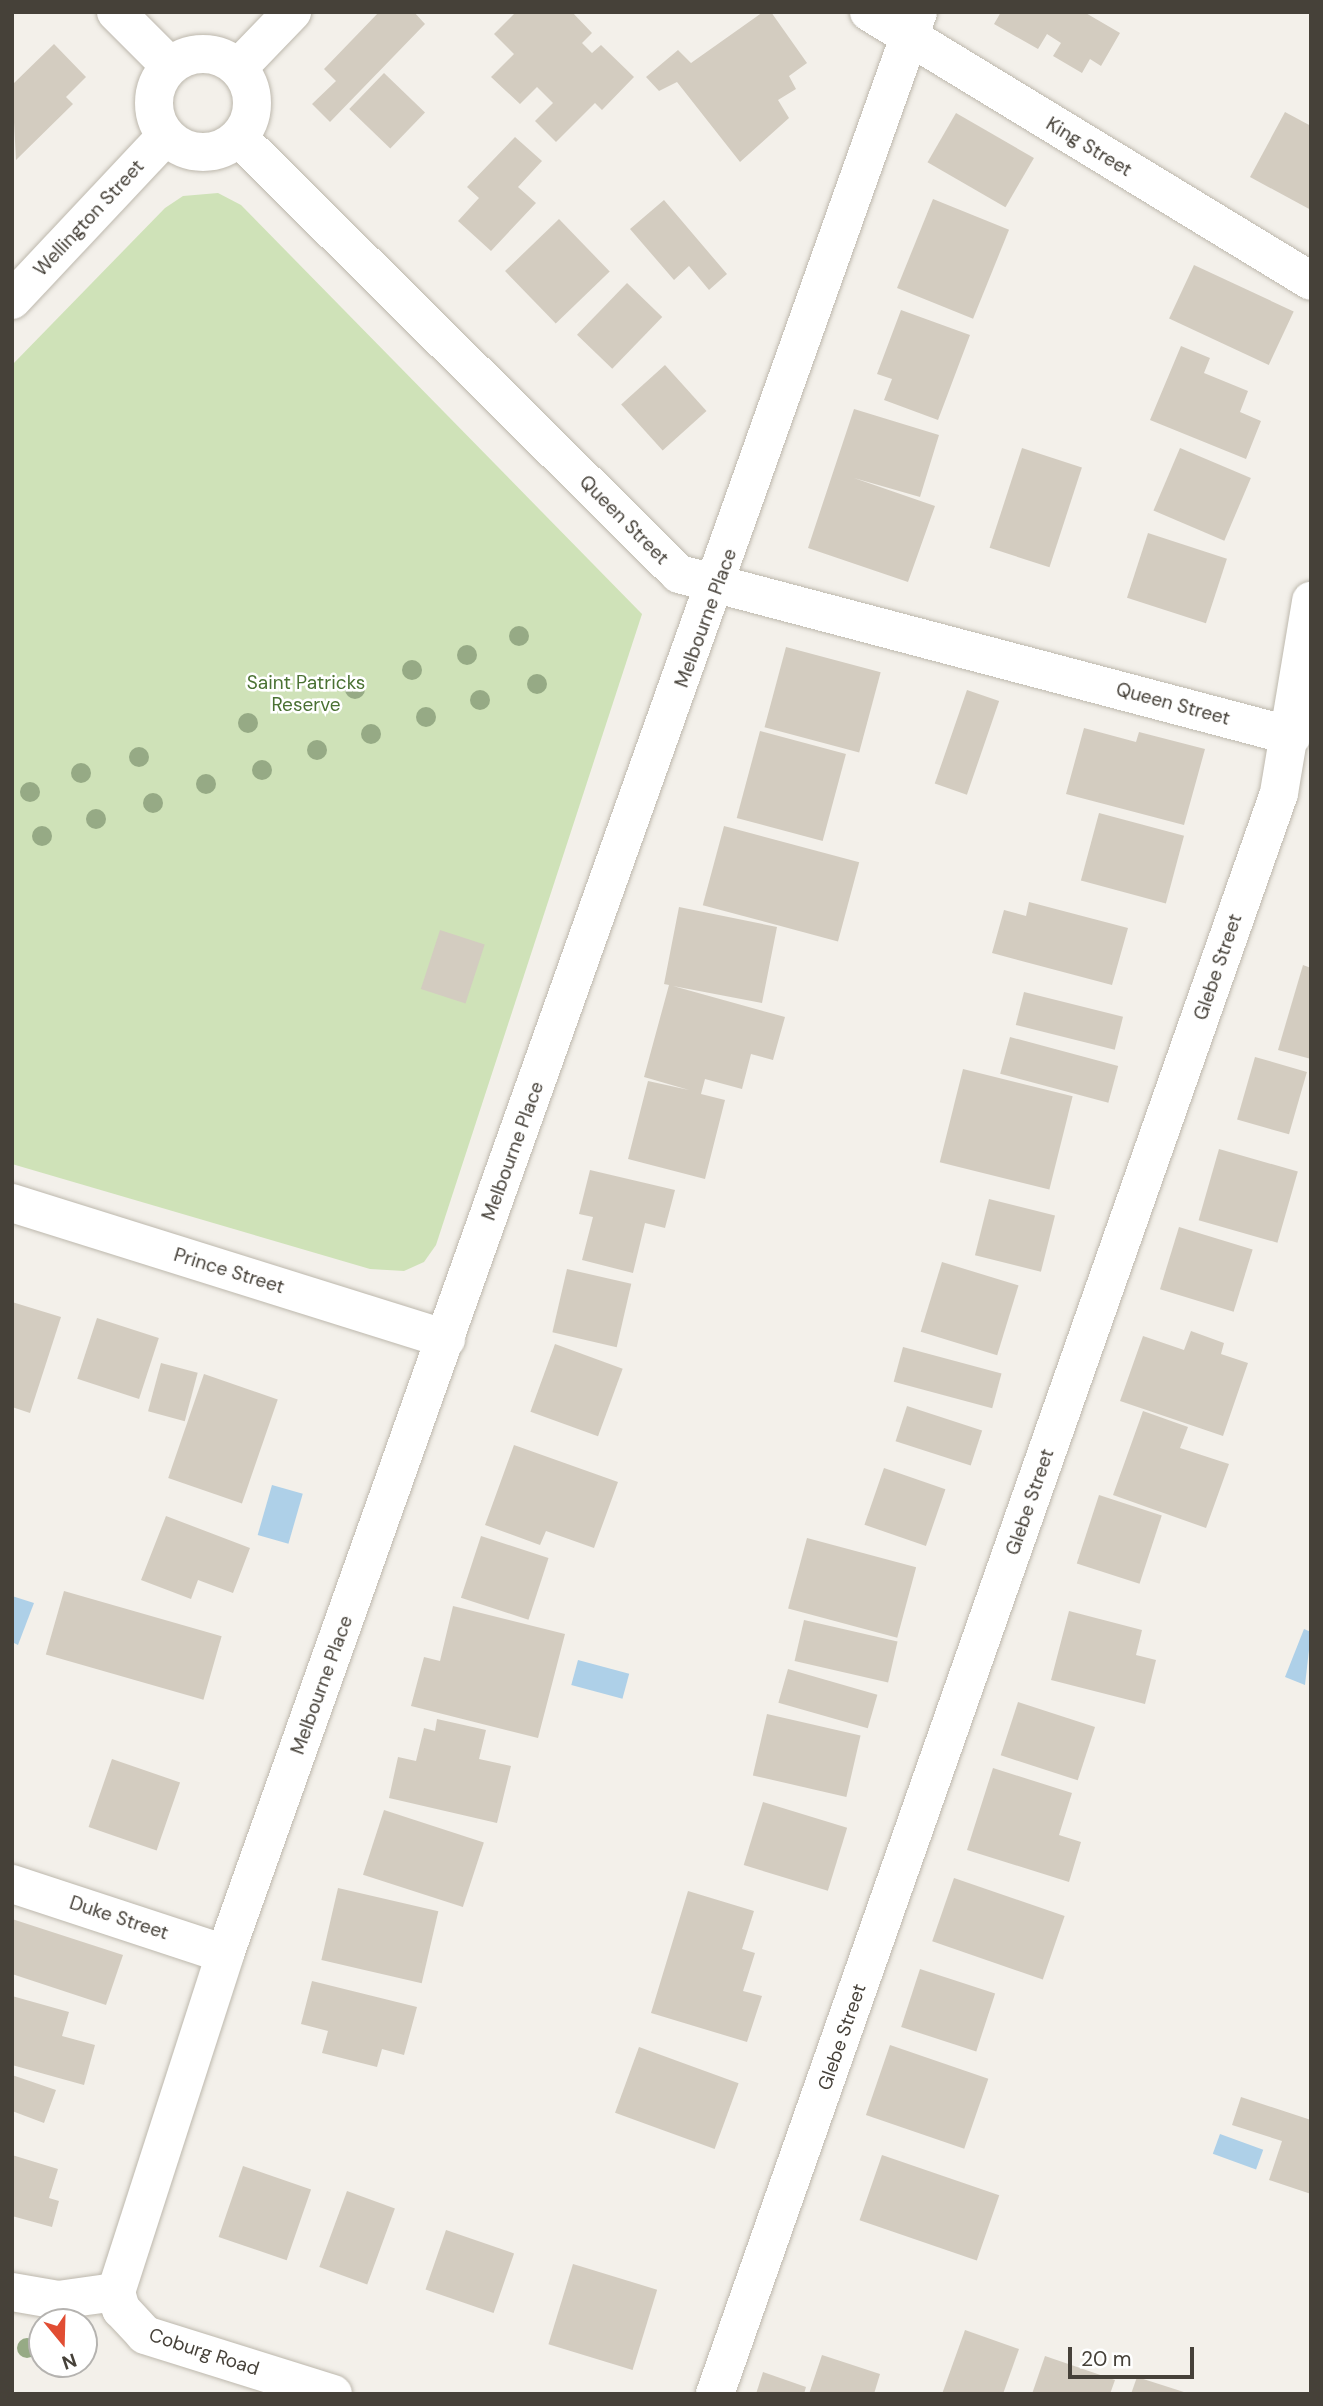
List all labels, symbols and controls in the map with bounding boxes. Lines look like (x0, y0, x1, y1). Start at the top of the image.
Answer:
street label: King Street (1042, 112, 1136, 182)
street label: Wellington Street (29, 155, 149, 281)
street label: Queen Street (575, 471, 673, 569)
street label: Melbourne Place (670, 545, 742, 691)
park label: Saint Patricks Reserve (247, 672, 365, 716)
street label: Queen Street (1114, 678, 1232, 730)
street label: Glebe Street (1189, 911, 1247, 1023)
street label: Melbourne Place (477, 1078, 549, 1224)
street label: Prince Street (171, 1243, 287, 1299)
street label: Glebe Street (1001, 1446, 1059, 1558)
street label: Melbourne Place (286, 1612, 358, 1758)
street label: Duke Street (67, 1891, 171, 1945)
street label: Glebe Street (813, 1981, 871, 2093)
north arrow (28, 2308, 98, 2378)
street label: Coburg Road (146, 2323, 262, 2381)
scale bar (1071, 2332, 1197, 2376)
text: 20 m (1081, 2345, 1132, 2373)
text: N (59, 2347, 80, 2376)

